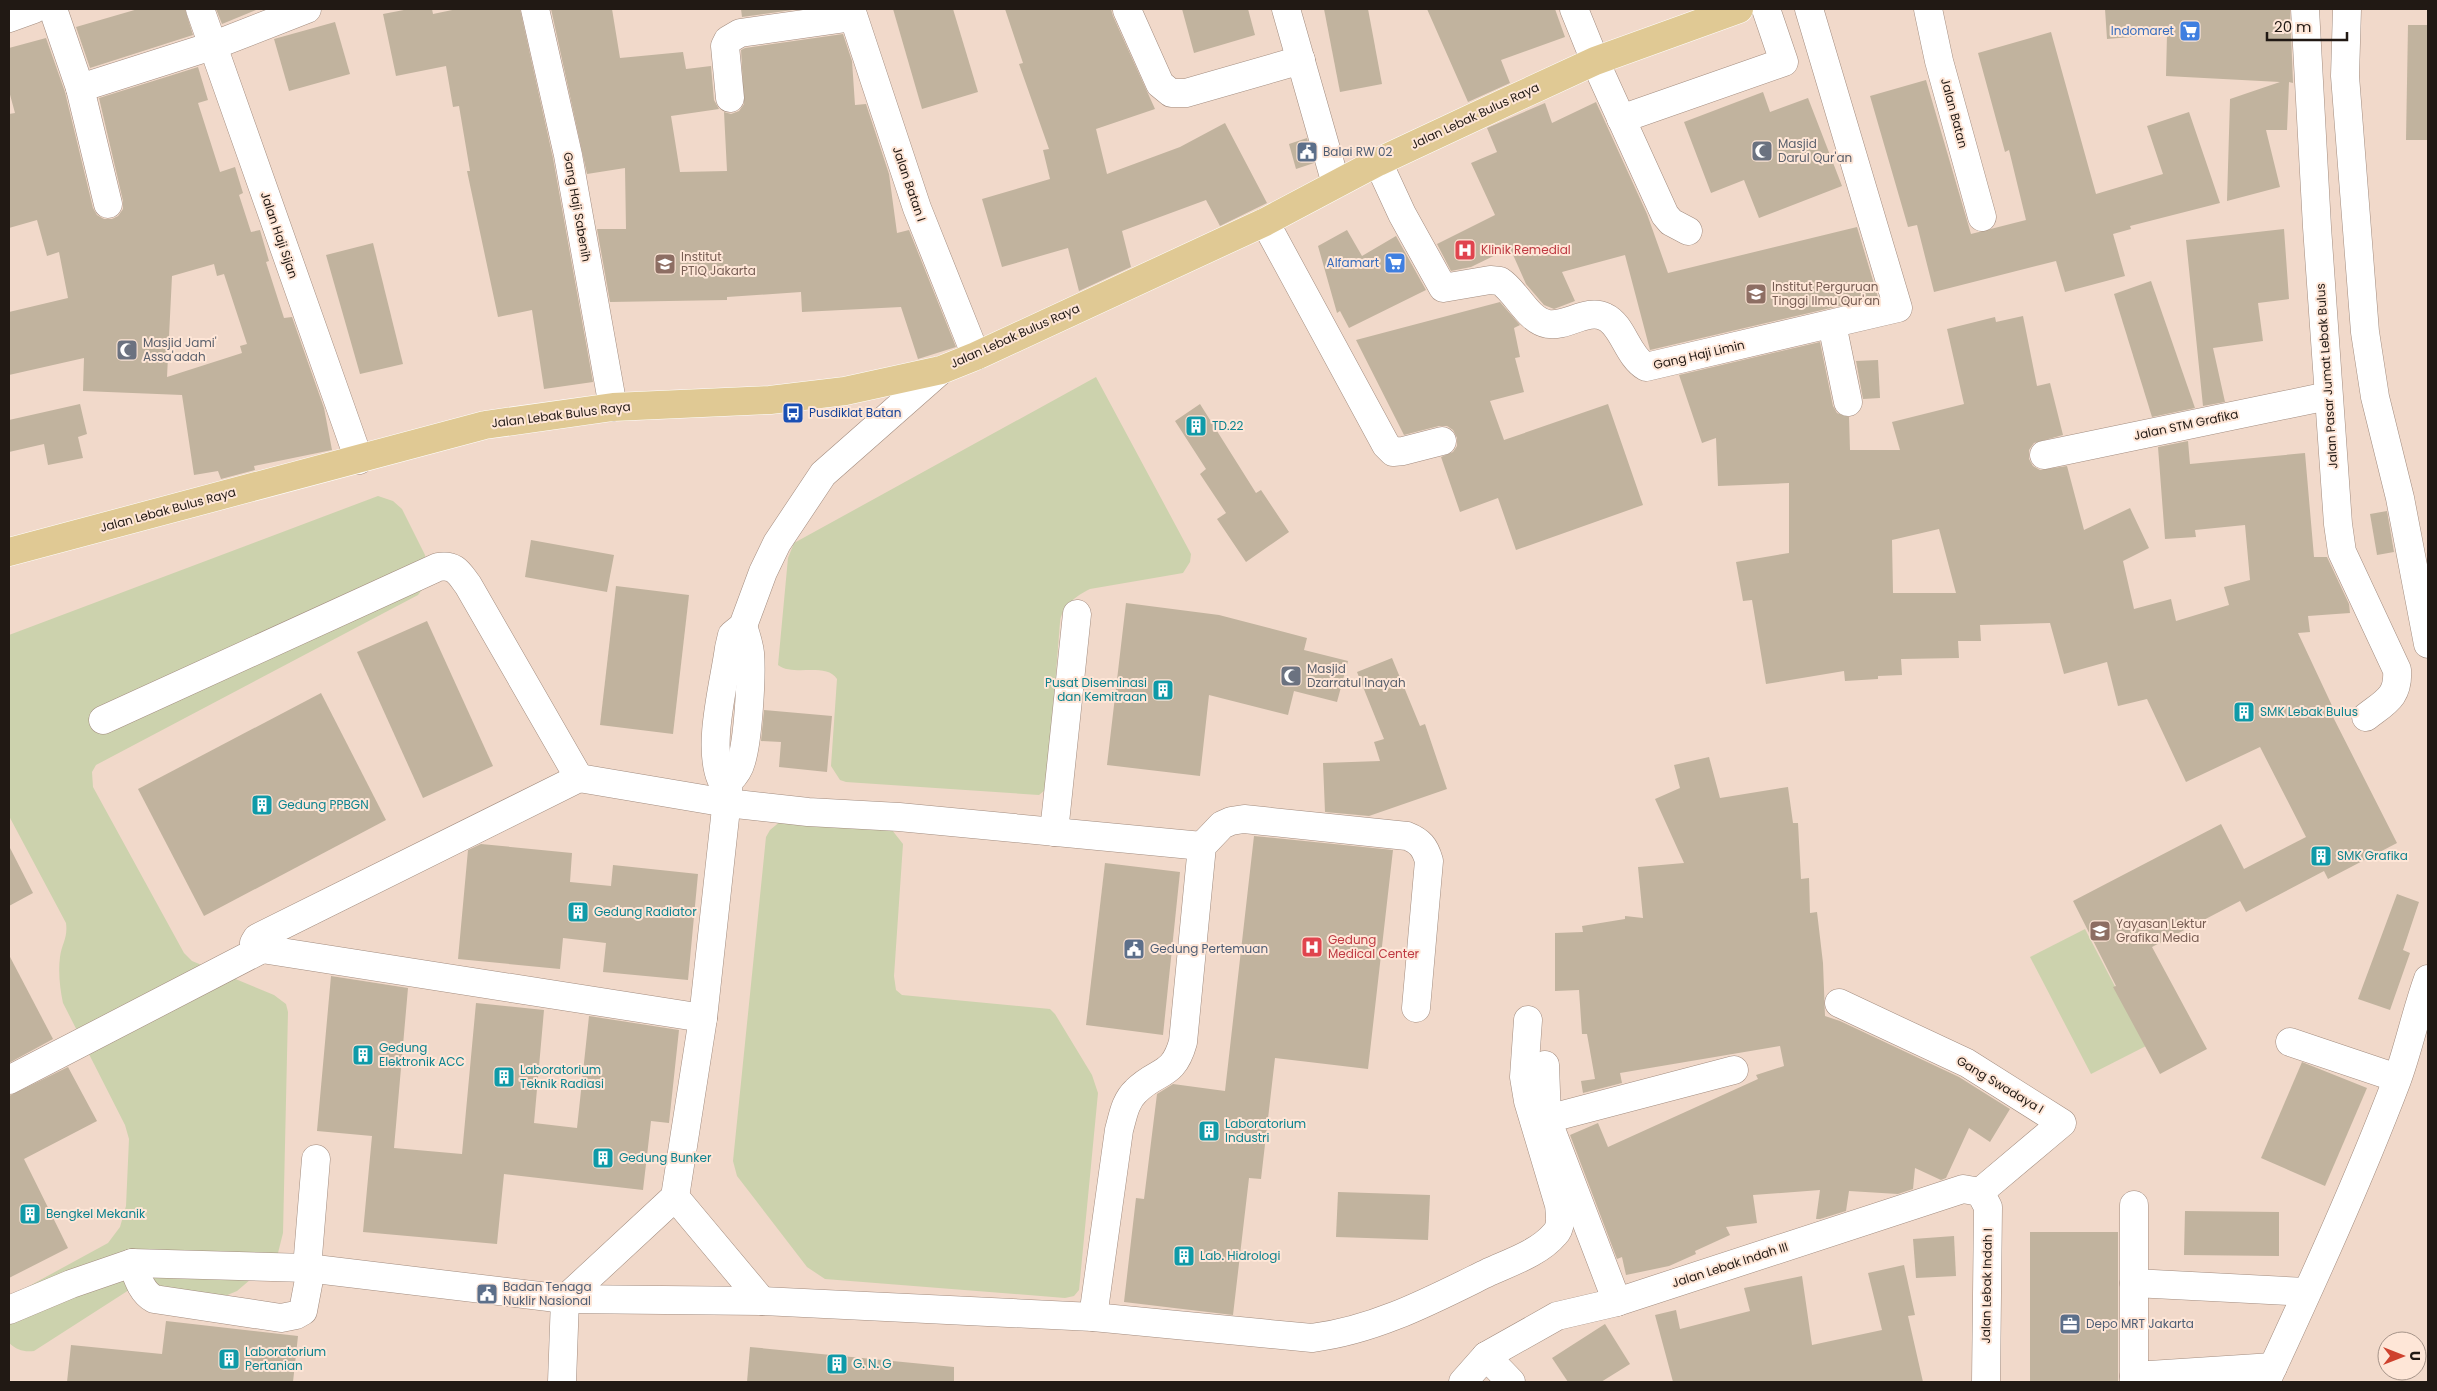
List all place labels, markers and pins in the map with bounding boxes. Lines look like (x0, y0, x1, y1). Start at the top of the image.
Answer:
supermarket icon: Indomaret (2178, 19, 2202, 43)
place label: Indomaret (2111, 22, 2174, 39)
place label: Masjid Darul Qur'an (1778, 135, 1852, 166)
mosque icon: Masjid Darul Qur'an (1750, 139, 1774, 163)
public building icon: Balai RW 02 (1295, 140, 1319, 164)
place label: Balai RW 02 (1323, 143, 1392, 160)
hospital icon: Klinik Remedial (1453, 238, 1477, 262)
place label: Klinik Remedial (1481, 241, 1571, 258)
place label: Institut PTIQ Jakarta (681, 248, 756, 279)
supermarket icon: Alfamart (1383, 251, 1407, 275)
school or university icon: Institut PTIQ Jakarta (653, 252, 677, 276)
place label: Alfamart (1327, 254, 1379, 271)
place label: Institut Perguruan Tinggi Ilmu Qur'an (1772, 278, 1880, 309)
school or university icon: Institut Perguruan Tinggi Ilmu Qur'an (1744, 282, 1768, 306)
place label: Masjid Jami' Assa'adah (143, 334, 217, 365)
mosque icon: Masjid Jami' Assa'adah (115, 338, 139, 362)
bus stop icon: Pusdiklat Batan (781, 401, 805, 425)
place label: Pusdiklat Batan (809, 404, 901, 421)
building icon: TD.22 (1184, 414, 1208, 438)
place label: TD.22 (1212, 417, 1243, 434)
place label: Masjid Dzarratul Inayah (1307, 660, 1406, 691)
mosque icon: Masjid Dzarratul Inayah (1279, 664, 1303, 688)
place label: Pusat Diseminasi dan Kemitraan (1045, 674, 1147, 705)
building icon: Pusat Diseminasi dan Kemitraan (1151, 678, 1175, 702)
building icon: SMK Lebak Bulus (2232, 700, 2256, 724)
place label: SMK Lebak Bulus (2260, 703, 2358, 720)
building icon: Gedung PPBGN (250, 793, 274, 817)
place label: Gedung PPBGN (278, 796, 369, 813)
building icon: SMK Grafika (2309, 844, 2333, 868)
place label: SMK Grafika (2337, 847, 2408, 864)
building icon: Gedung Radiator (566, 900, 590, 924)
place label: Gedung Radiator (594, 903, 697, 920)
place label: Yayasan Lektur Grafika Media (2116, 915, 2207, 946)
school or university icon: Yayasan Lektur Grafika Media (2088, 919, 2112, 943)
place label: Gedung Medical Center (1328, 931, 1420, 962)
hospital icon: Gedung Medical Center (1300, 935, 1324, 959)
public building icon: Gedung Pertemuan (1122, 937, 1146, 961)
place label: Gedung Pertemuan (1150, 940, 1268, 957)
place label: Gedung Elektronik ACC (379, 1039, 465, 1070)
building icon: Gedung Elektronik ACC (351, 1043, 375, 1067)
place label: Laboratorium Teknik Radiasi (520, 1061, 604, 1092)
building icon: Laboratorium Teknik Radiasi (492, 1065, 516, 1089)
place label: Laboratorium Industri (1225, 1115, 1306, 1146)
building icon: Laboratorium Industri (1197, 1119, 1221, 1143)
building icon: Gedung Bunker (591, 1146, 615, 1170)
place label: Gedung Bunker (619, 1149, 712, 1166)
building icon: Bengkel Mekanik (18, 1202, 42, 1226)
place label: Bengkel Mekanik (46, 1205, 146, 1222)
building icon: Lab. Hidrologi (1172, 1244, 1196, 1268)
place label: Lab. Hidrologi (1200, 1247, 1280, 1264)
place label: Badan Tenaga Nuklir Nasional (503, 1278, 592, 1309)
public building icon: Badan Tenaga Nuklir Nasional (475, 1282, 499, 1306)
office icon: Depo MRT Jakarta (2058, 1312, 2082, 1336)
place label: Depo MRT Jakarta (2086, 1315, 2194, 1332)
place label: Laboratorium Pertanian (245, 1343, 326, 1374)
building icon: Laboratorium Pertanian (217, 1347, 241, 1371)
building icon: G. N. G (825, 1352, 849, 1376)
place label: G. N. G (853, 1355, 892, 1372)

